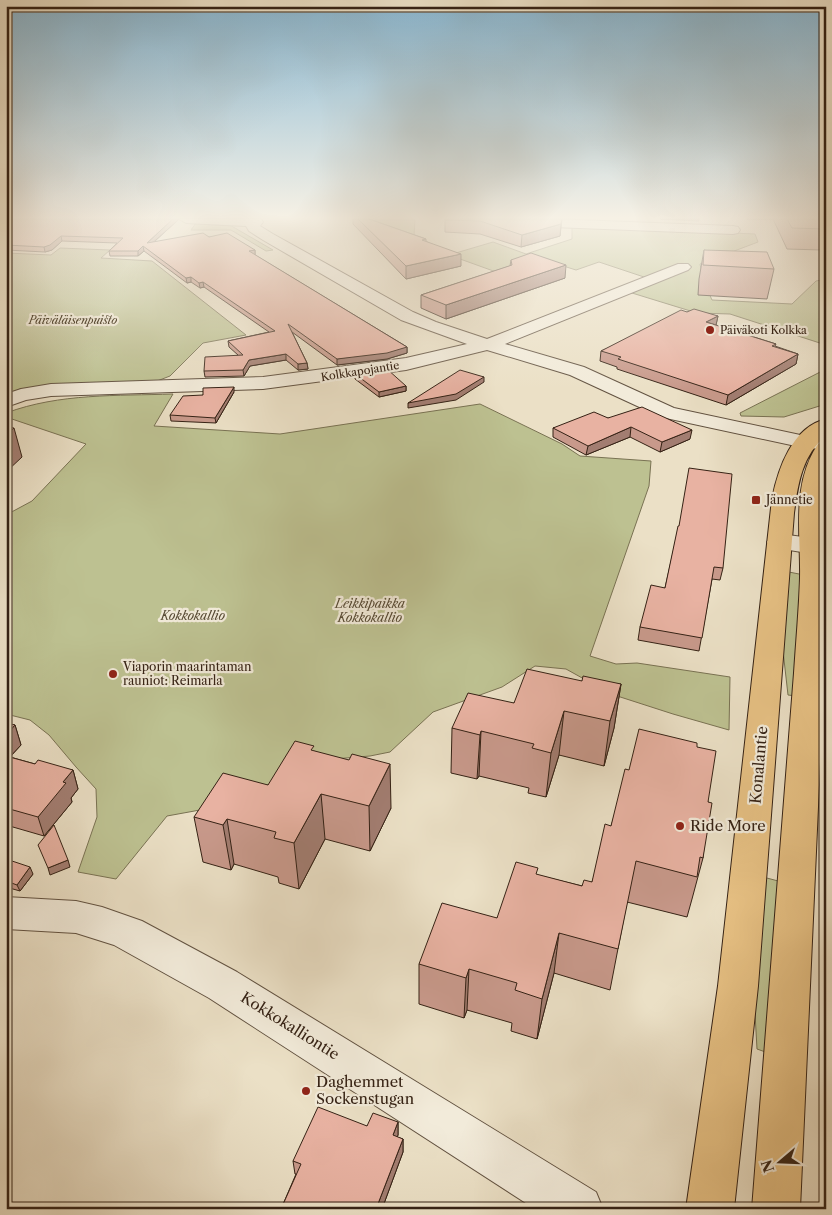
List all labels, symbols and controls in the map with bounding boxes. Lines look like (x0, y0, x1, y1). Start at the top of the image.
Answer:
park label: Päiväläisenpuisto (28, 313, 117, 327)
place label: Päiväkoti Kolkka (720, 323, 807, 337)
marker: Päiväkoti Kolkka (704, 324, 716, 336)
street label: Kolkkapojantie (320, 358, 400, 384)
place label: Jännetie (764, 492, 813, 507)
marker: Jännetie (750, 494, 762, 506)
park label: Leikkipaikka Kokkokallio (334, 596, 405, 625)
park label: Kokkokallio (160, 608, 226, 623)
place label: Viaporin maarintaman rauniot: Reimarla (122, 659, 252, 688)
marker: Viaporin maarintaman rauniot: Reimarla (107, 668, 119, 680)
street label: Konalantie (746, 725, 771, 804)
place label: Ride More (690, 816, 766, 835)
marker: Ride More (674, 820, 686, 832)
street label: Kokkokalliontie (237, 988, 343, 1064)
place label: Daghemmet Sockenstugan (316, 1072, 415, 1108)
marker: Daghemmet Sockenstugan (300, 1085, 312, 1097)
north arrow (754, 1138, 804, 1188)
text: N (757, 1158, 778, 1175)

